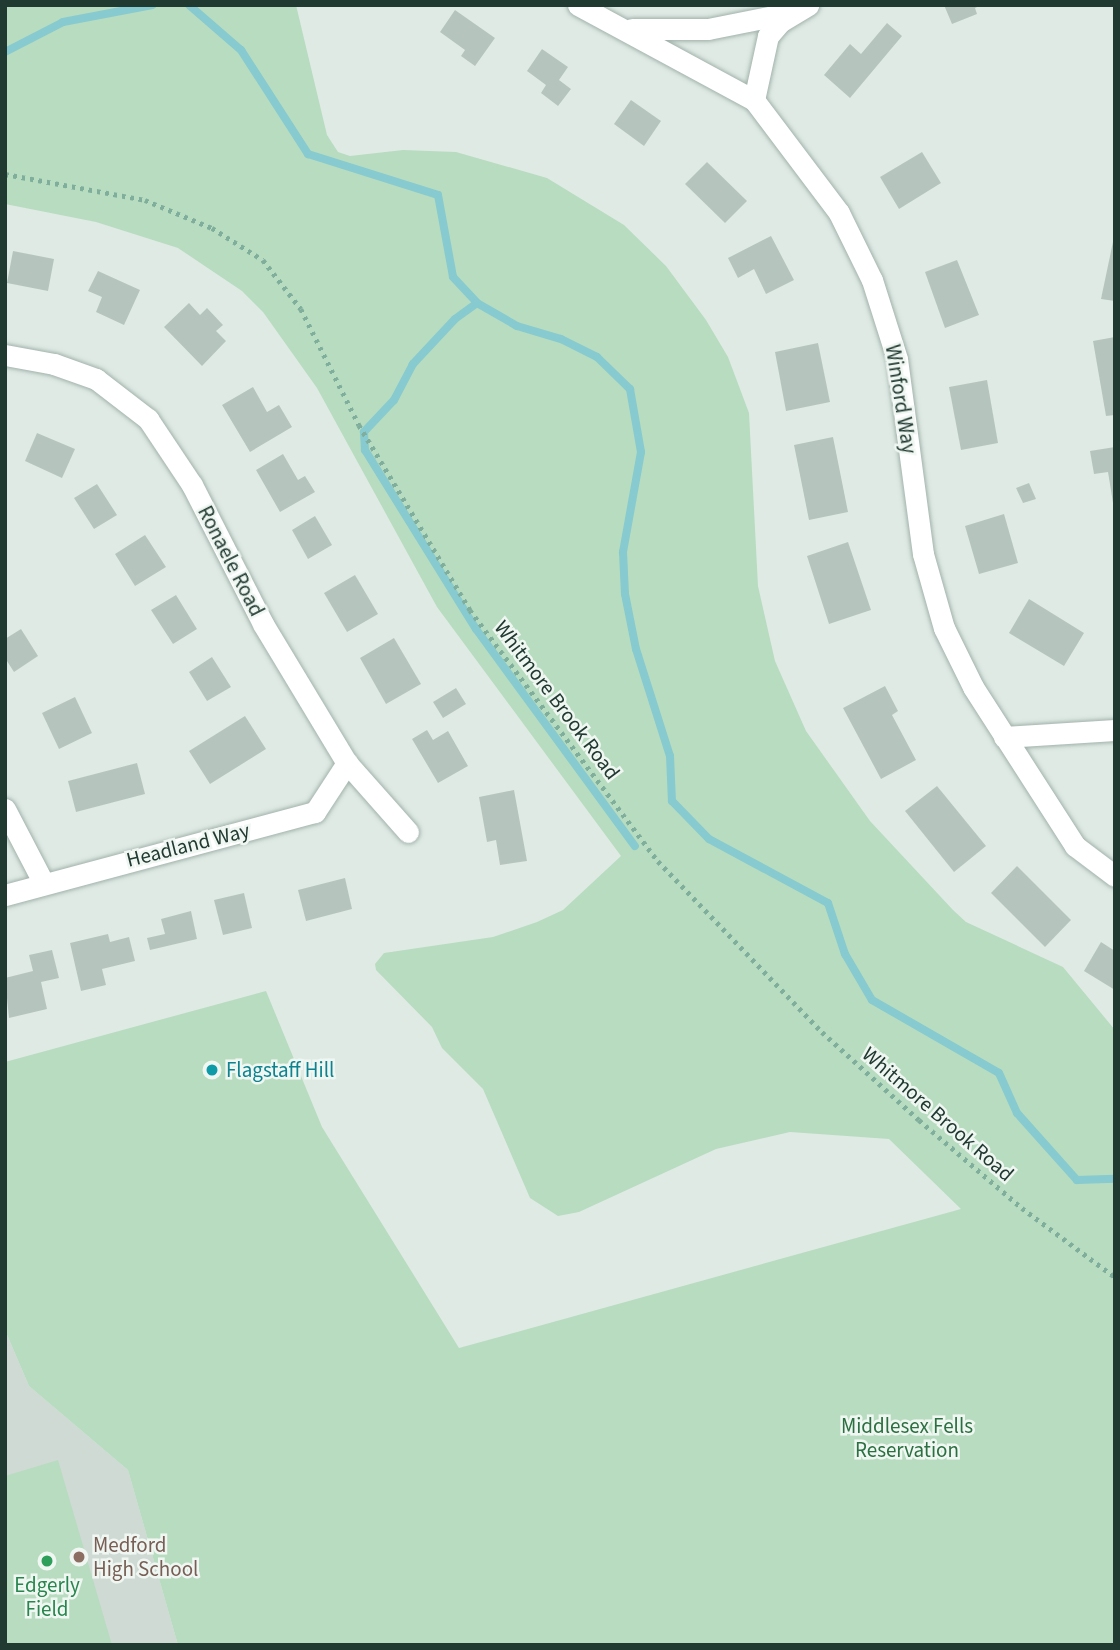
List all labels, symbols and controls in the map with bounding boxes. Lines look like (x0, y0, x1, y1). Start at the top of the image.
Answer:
street label: Winford Way (880, 343, 922, 455)
street label: Ronaele Road (192, 502, 270, 620)
street label: Whitmore Brook Road (489, 616, 625, 784)
street label: Headland Way (124, 818, 252, 872)
street label: Whitmore Brook Road (857, 1041, 1019, 1187)
place label: Flagstaff Hill (226, 1057, 334, 1083)
marker: Flagstaff Hill (204, 1062, 220, 1078)
park label: Middlesex Fells Reservation (841, 1413, 973, 1463)
place label: Medford High School (93, 1532, 198, 1582)
marker: Medford High School (71, 1549, 87, 1565)
marker: Edgerly Field (39, 1553, 55, 1569)
place label: Edgerly Field (14, 1572, 80, 1622)

